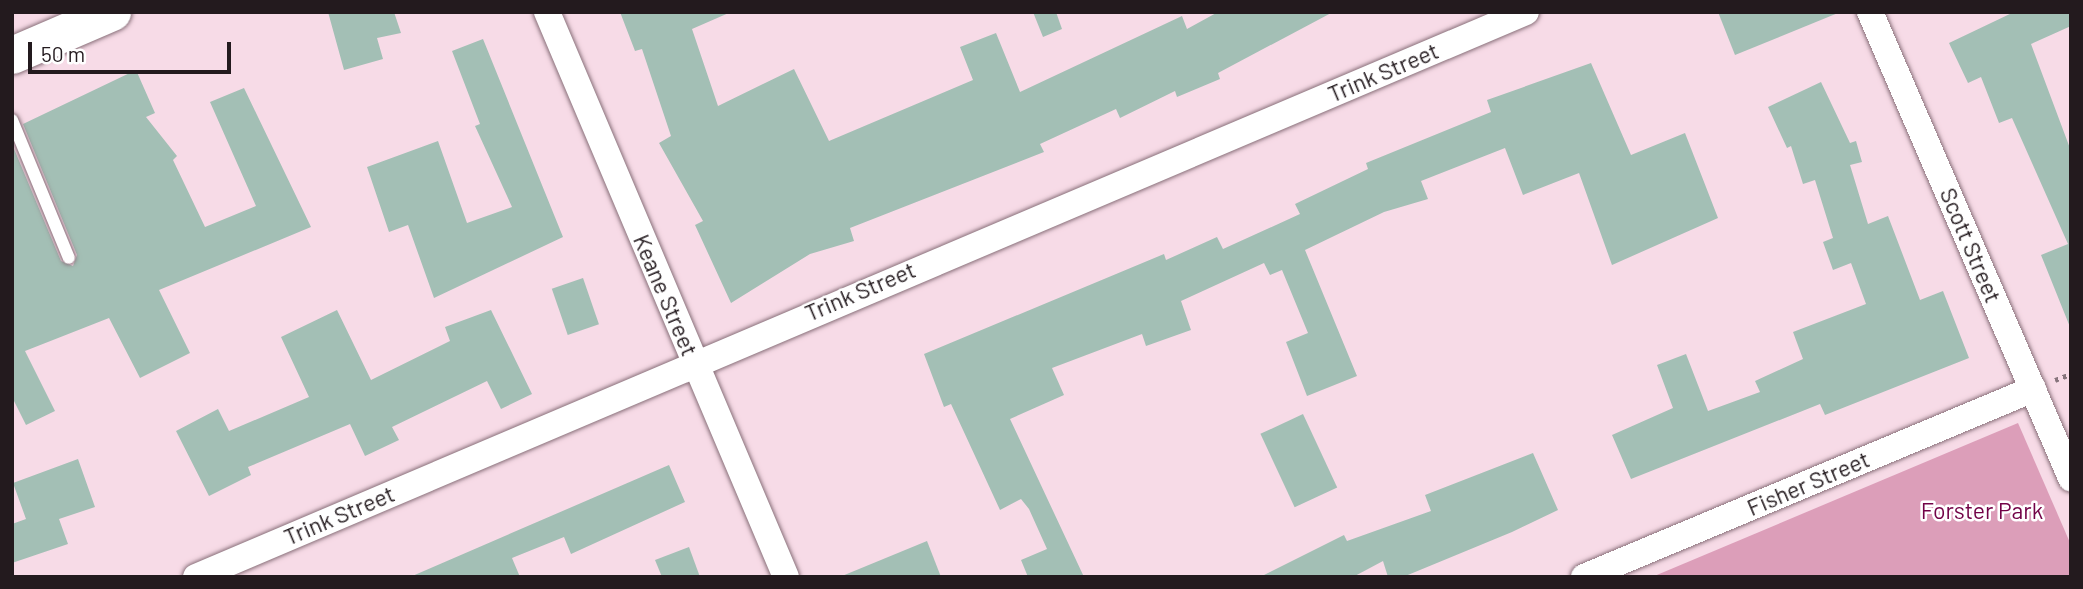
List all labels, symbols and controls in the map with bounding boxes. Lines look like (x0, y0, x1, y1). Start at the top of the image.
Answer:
scale bar (32, 28, 234, 72)
street label: Trink Street (1324, 36, 1442, 108)
text: 50 m (41, 41, 85, 66)
street label: Scott Street (1934, 184, 2008, 306)
street label: Keane Street (628, 230, 704, 360)
street label: Trink Street (801, 255, 919, 327)
street label: Fisher Street (1743, 445, 1873, 521)
street label: Trink Street (280, 479, 398, 551)
park label: Forster Park (1921, 496, 2043, 524)

